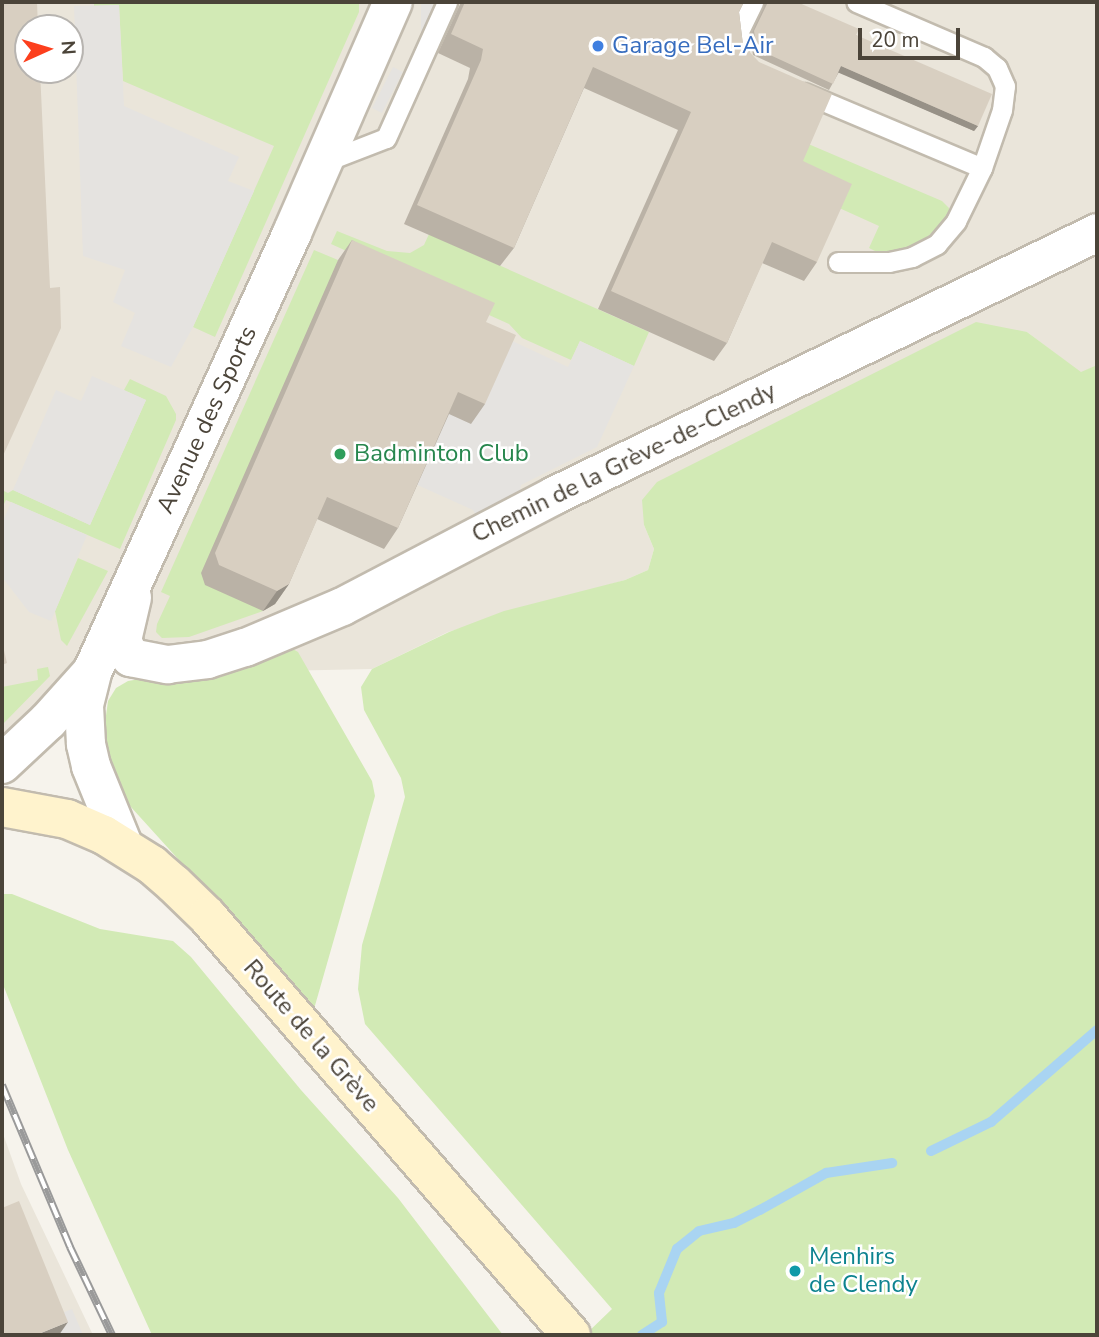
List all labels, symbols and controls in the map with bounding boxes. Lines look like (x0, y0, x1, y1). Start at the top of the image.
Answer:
north arrow (14, 14, 84, 84)
scale bar (861, 14, 962, 58)
text: 20 m (871, 26, 920, 54)
place label: Garage Bel-Air (612, 32, 774, 60)
marker: Garage Bel-Air (590, 38, 606, 54)
text: N (54, 40, 81, 56)
street label: Avenue des Sports (151, 322, 263, 518)
street label: Chemin de la Grève-de-Clendy (467, 377, 781, 549)
place label: Badminton Club (354, 440, 529, 468)
marker: Badminton Club (332, 446, 348, 462)
street label: Route de la Grève (237, 954, 385, 1118)
place label: Menhirs de Clendy (809, 1243, 918, 1299)
marker: Menhirs de Clendy (787, 1263, 803, 1279)

